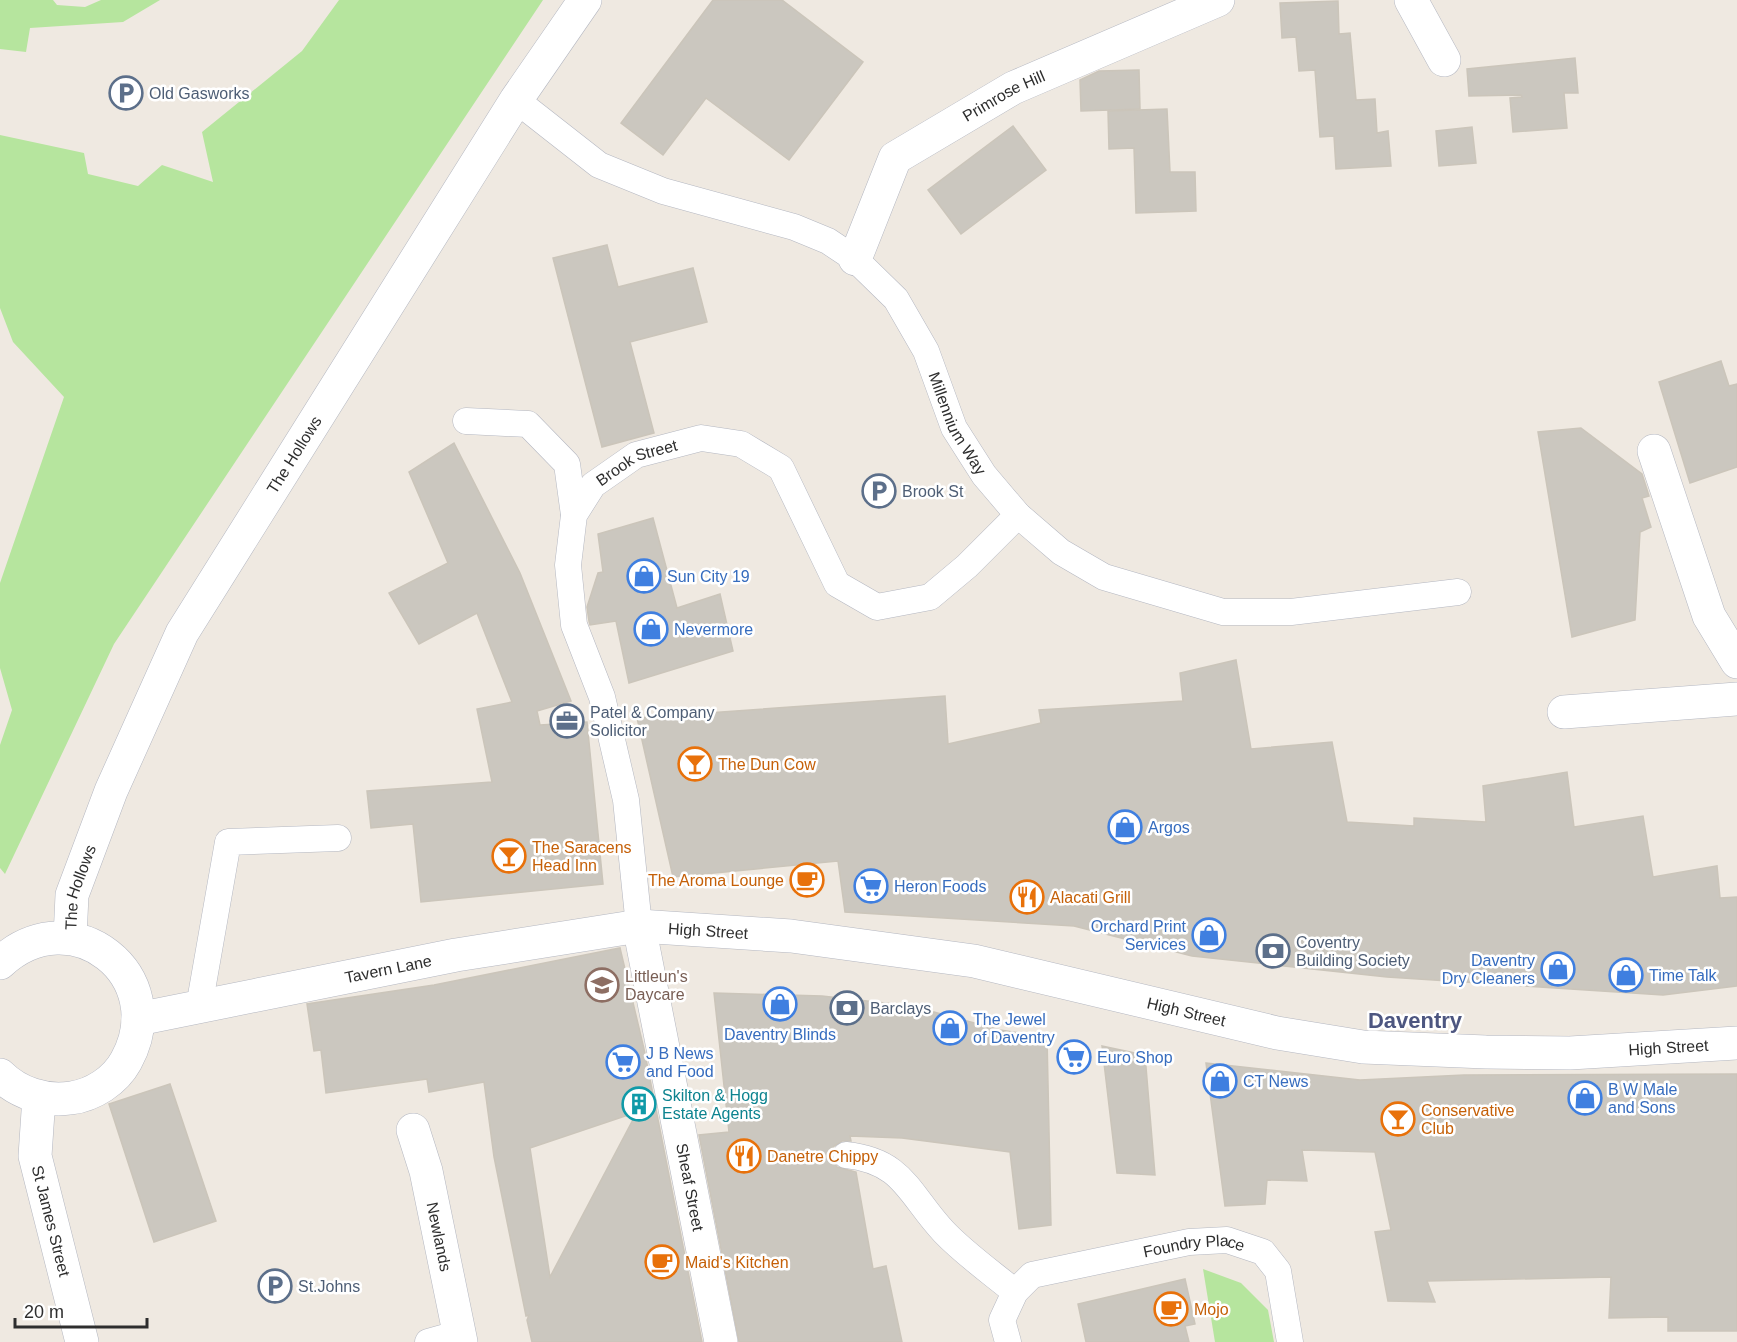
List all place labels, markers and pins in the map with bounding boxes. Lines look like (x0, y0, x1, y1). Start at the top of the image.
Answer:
parking icon: Old Gasworks (108, 75, 144, 111)
place label: Old Gasworks (149, 85, 249, 102)
parking icon: Brook St (861, 473, 897, 509)
place label: Brook St (902, 483, 964, 500)
shop icon: Sun City 19 (626, 558, 662, 594)
place label: Sun City 19 (667, 568, 750, 585)
shop icon: Nevermore (633, 611, 669, 647)
place label: Nevermore (674, 621, 753, 638)
office icon: Patel & Company Solicitor (549, 703, 585, 739)
place label: Patel & Company Solicitor (590, 704, 715, 739)
bar icon: The Dun Cow (677, 746, 713, 782)
place label: The Dun Cow (718, 756, 816, 773)
shop icon: Argos (1107, 809, 1143, 845)
place label: Argos (1148, 819, 1190, 836)
bar icon: The Saracens Head Inn (491, 838, 527, 874)
place label: The Saracens Head Inn (532, 839, 632, 874)
cafe icon: The Aroma Lounge (789, 862, 825, 898)
supermarket icon: Heron Foods (853, 868, 889, 904)
place label: The Aroma Lounge (648, 872, 784, 889)
place label: Heron Foods (894, 878, 987, 895)
restaurant icon: Alacati Grill (1009, 879, 1045, 915)
place label: Alacati Grill (1050, 889, 1131, 906)
shop icon: Orchard Print Services (1191, 917, 1227, 953)
place label: Orchard Print Services (1091, 918, 1187, 953)
bank icon: Coventry Building Society (1255, 933, 1291, 969)
place label: Coventry Building Society (1296, 934, 1410, 969)
shop icon: Daventry Dry Cleaners (1540, 951, 1576, 987)
place label: Daventry Dry Cleaners (1442, 952, 1535, 987)
shop icon: Time Talk (1608, 957, 1644, 993)
school or university icon: Littleun's Daycare (584, 967, 620, 1003)
place label: Time Talk (1649, 967, 1718, 984)
place label: Littleun's Daycare (625, 968, 688, 1003)
shop icon: Daventry Blinds (762, 986, 798, 1022)
bank icon: Barclays (829, 990, 865, 1026)
place label: Barclays (870, 1000, 931, 1017)
shop icon: The Jewel of Daventry (932, 1010, 968, 1046)
place label: The Jewel of Daventry (973, 1011, 1055, 1046)
place label: Daventry Blinds (724, 1026, 836, 1043)
supermarket icon: Euro Shop (1056, 1039, 1092, 1075)
supermarket icon: J B News and Food (605, 1044, 641, 1080)
place label: J B News and Food (646, 1045, 714, 1080)
place label: Euro Shop (1097, 1049, 1173, 1066)
shop icon: CT News (1202, 1063, 1238, 1099)
place label: CT News (1243, 1073, 1309, 1090)
shop icon: B W Male and Sons (1567, 1080, 1603, 1116)
place label: B W Male and Sons (1608, 1081, 1677, 1116)
building icon: Skilton & Hogg Estate Agents (621, 1086, 657, 1122)
place label: Skilton & Hogg Estate Agents (662, 1087, 768, 1122)
bar icon: Conservative Club (1380, 1101, 1416, 1137)
place label: Conservative Club (1421, 1102, 1514, 1137)
restaurant icon: Danetre Chippy (726, 1138, 762, 1174)
place label: Danetre Chippy (767, 1148, 878, 1165)
cafe icon: Maid's Kitchen (644, 1244, 680, 1280)
place label: Maid's Kitchen (685, 1254, 789, 1271)
parking icon: St.Johns (257, 1268, 293, 1304)
place label: St.Johns (298, 1278, 360, 1295)
cafe icon: Mojo (1153, 1291, 1189, 1327)
place label: Mojo (1194, 1301, 1229, 1318)

